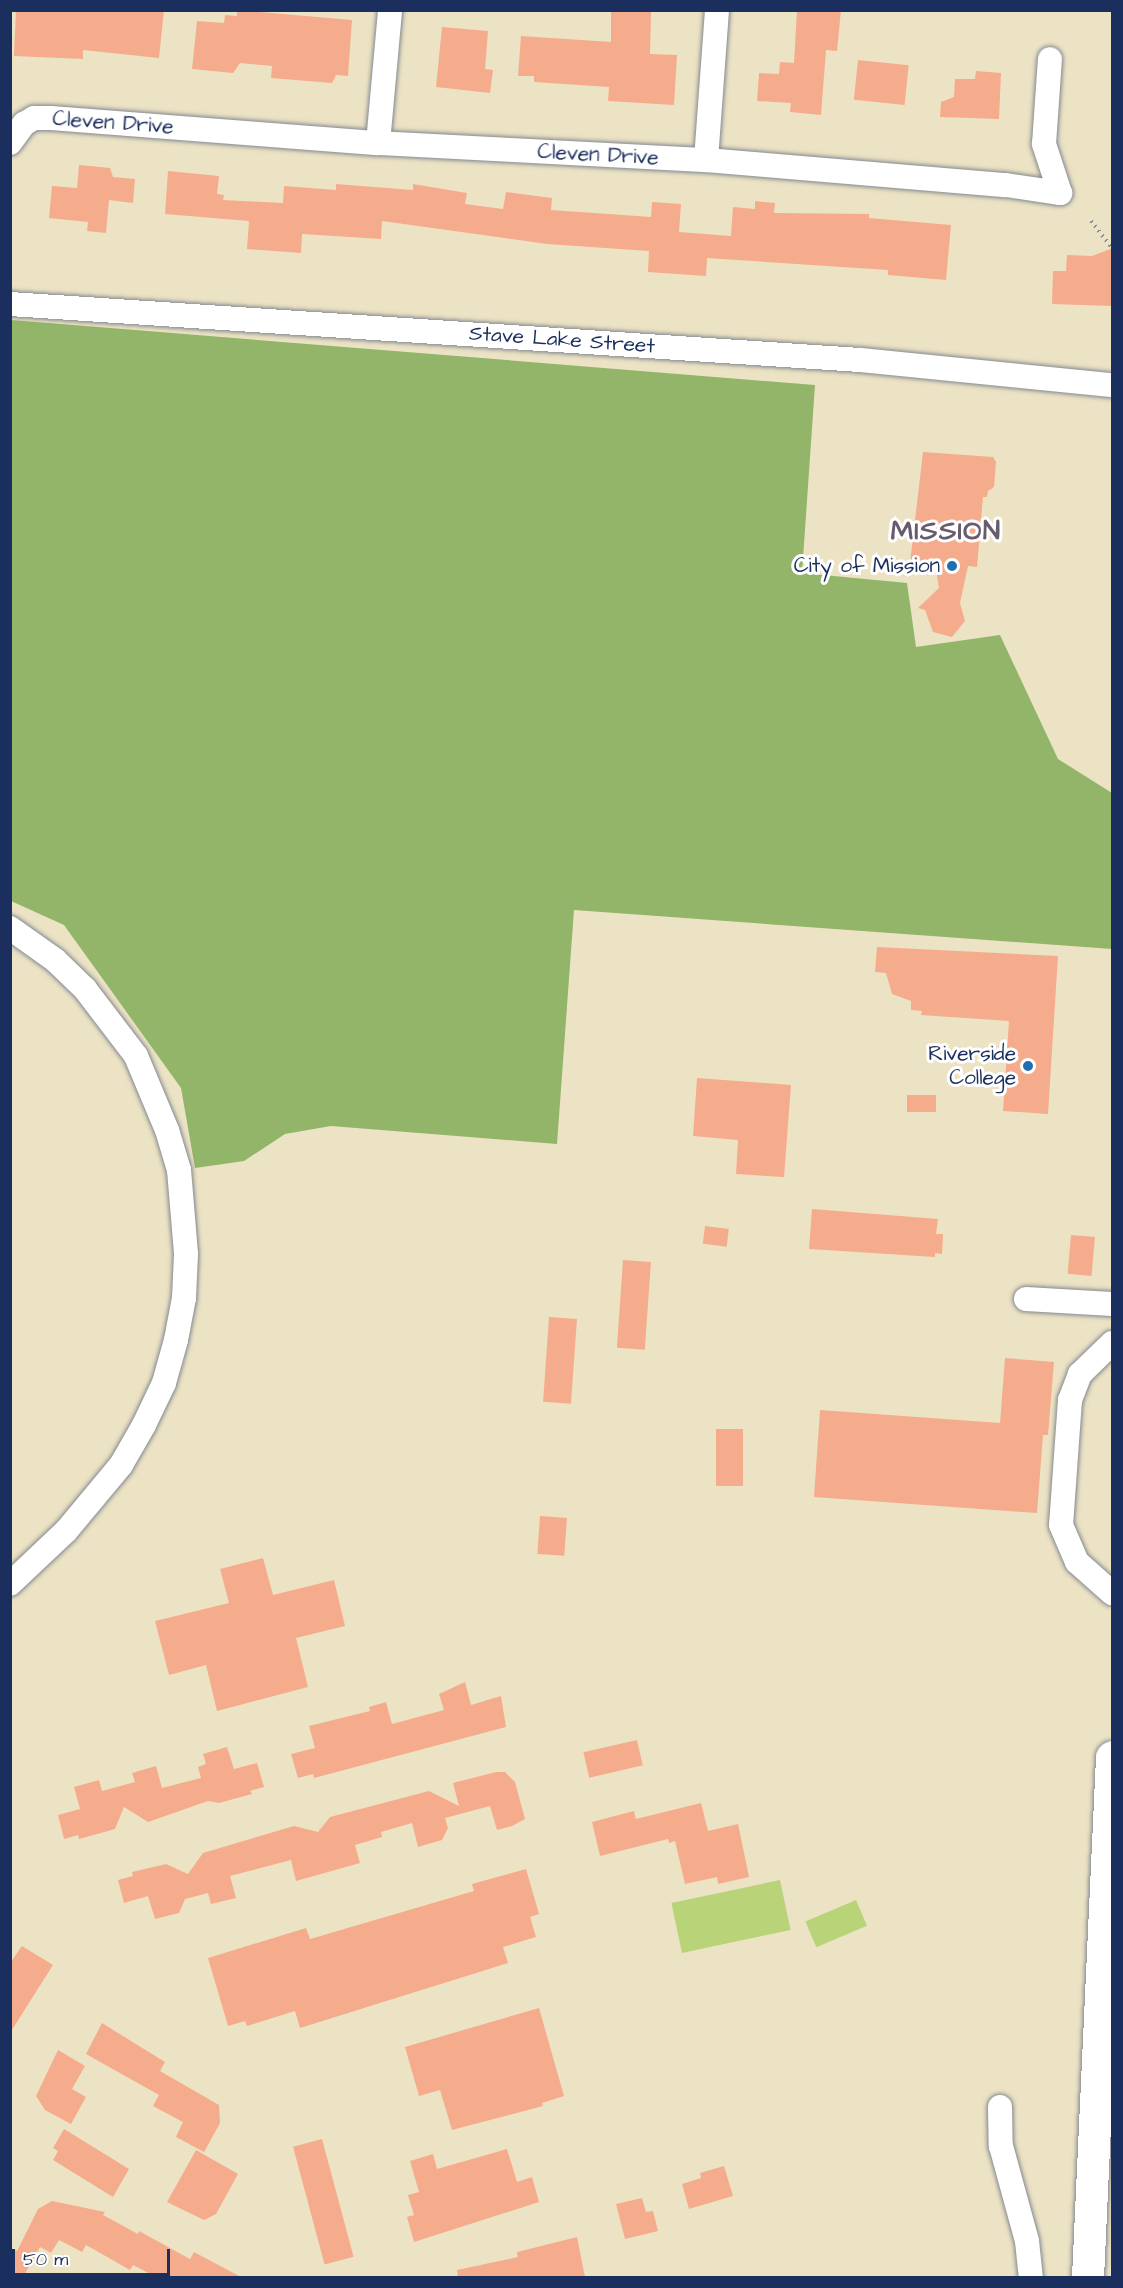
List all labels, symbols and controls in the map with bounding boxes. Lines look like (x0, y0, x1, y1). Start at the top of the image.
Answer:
street label: Cleven Drive (52, 106, 174, 140)
street label: Cleven Drive (537, 139, 659, 171)
street label: Stave Lake Street (468, 321, 656, 359)
district label: MISSION (891, 516, 1001, 548)
place label: City of Mission (794, 553, 940, 579)
marker: City of Mission (945, 559, 959, 573)
place label: Riverside College (928, 1041, 1016, 1091)
marker: Riverside College (1021, 1059, 1035, 1073)
scale bar (15, 2237, 172, 2275)
text: 50 m (23, 2247, 68, 2272)

